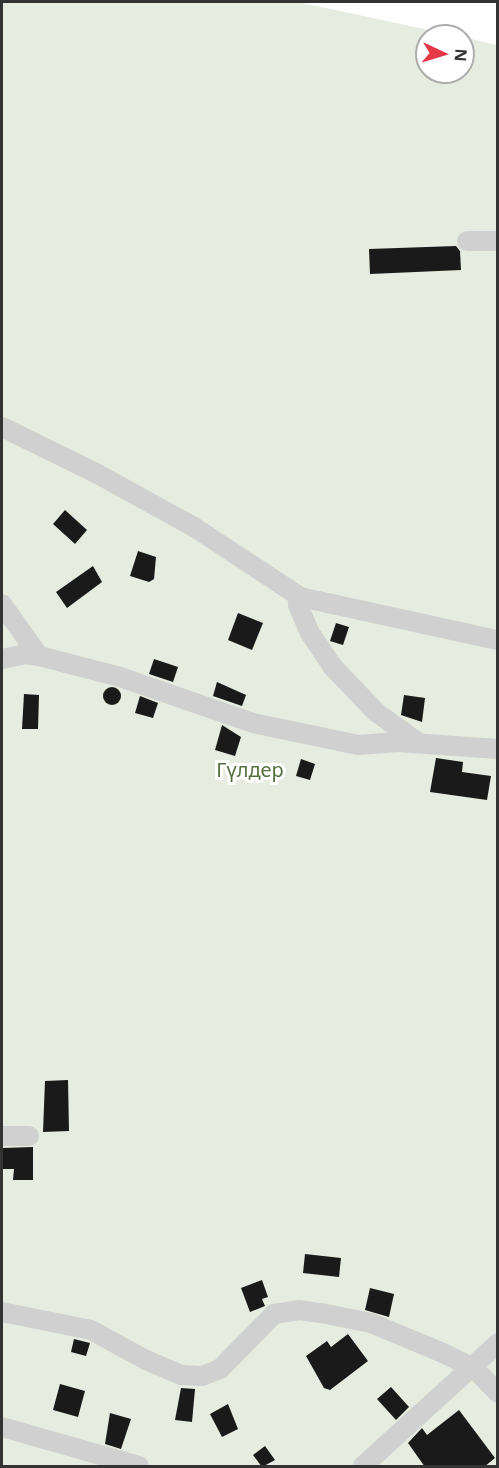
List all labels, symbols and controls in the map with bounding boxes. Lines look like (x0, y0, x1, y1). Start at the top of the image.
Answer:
north arrow (415, 24, 475, 84)
text: N (450, 48, 472, 62)
park label: Гүлдер (216, 757, 284, 781)

